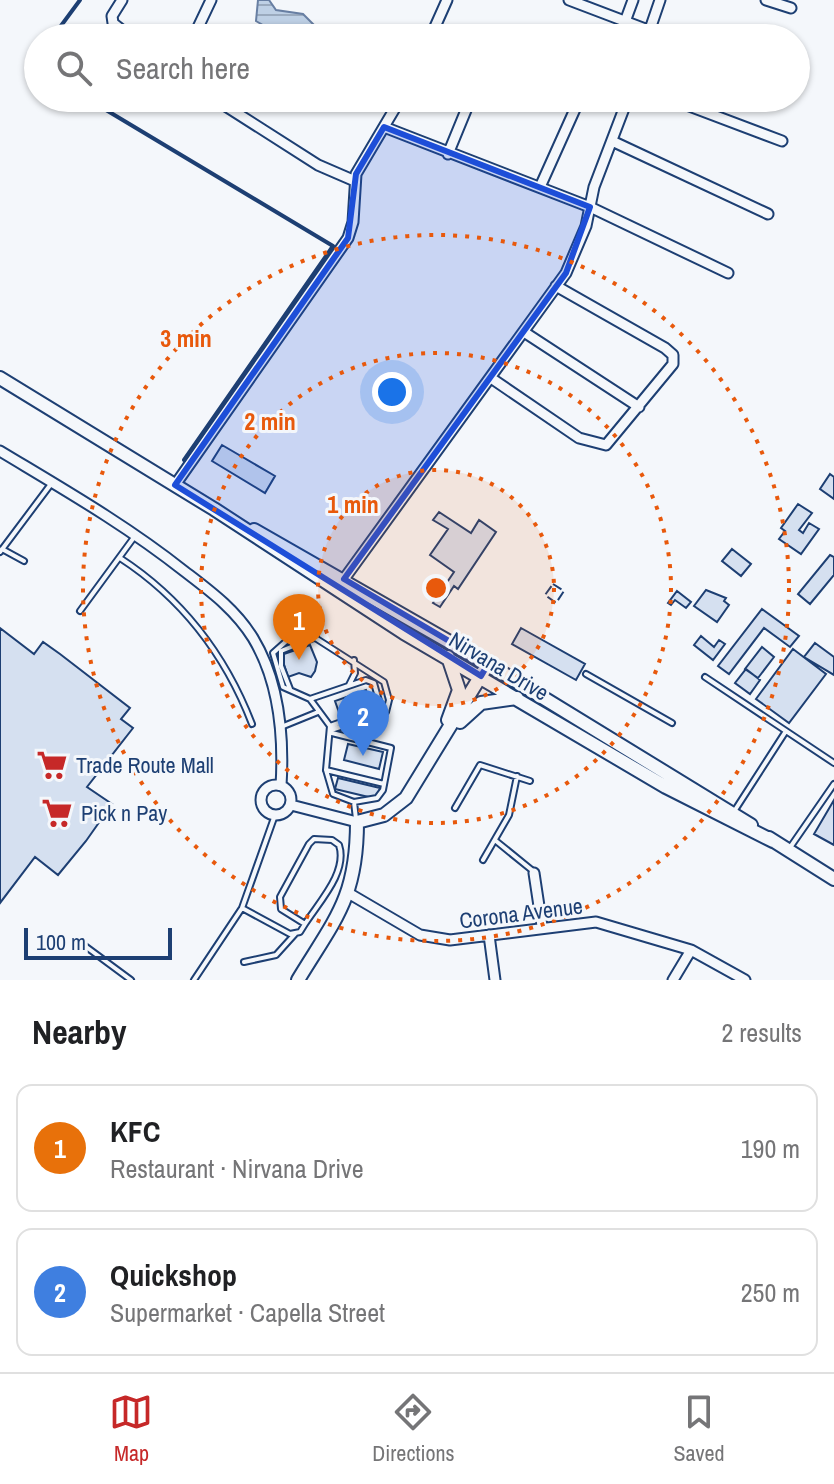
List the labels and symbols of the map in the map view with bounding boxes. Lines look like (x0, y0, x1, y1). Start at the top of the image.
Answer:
text: 3 min (160, 322, 212, 354)
your location (372, 372, 412, 412)
text: 2 min (244, 405, 296, 437)
text: 1 min (327, 488, 379, 520)
centre of rings (422, 574, 450, 602)
pin: 1 (273, 594, 325, 660)
street label: Nirvana Drive (444, 624, 554, 708)
pin: 2 (337, 690, 389, 756)
supermarket icon: Trade Route Mall (35, 748, 69, 782)
place label: Trade Route Mall (76, 750, 214, 780)
supermarket icon: Pick n Pay (40, 796, 74, 830)
place label: Pick n Pay (81, 798, 167, 828)
street label: Corona Avenue (458, 891, 584, 935)
scale bar (24, 924, 172, 960)

